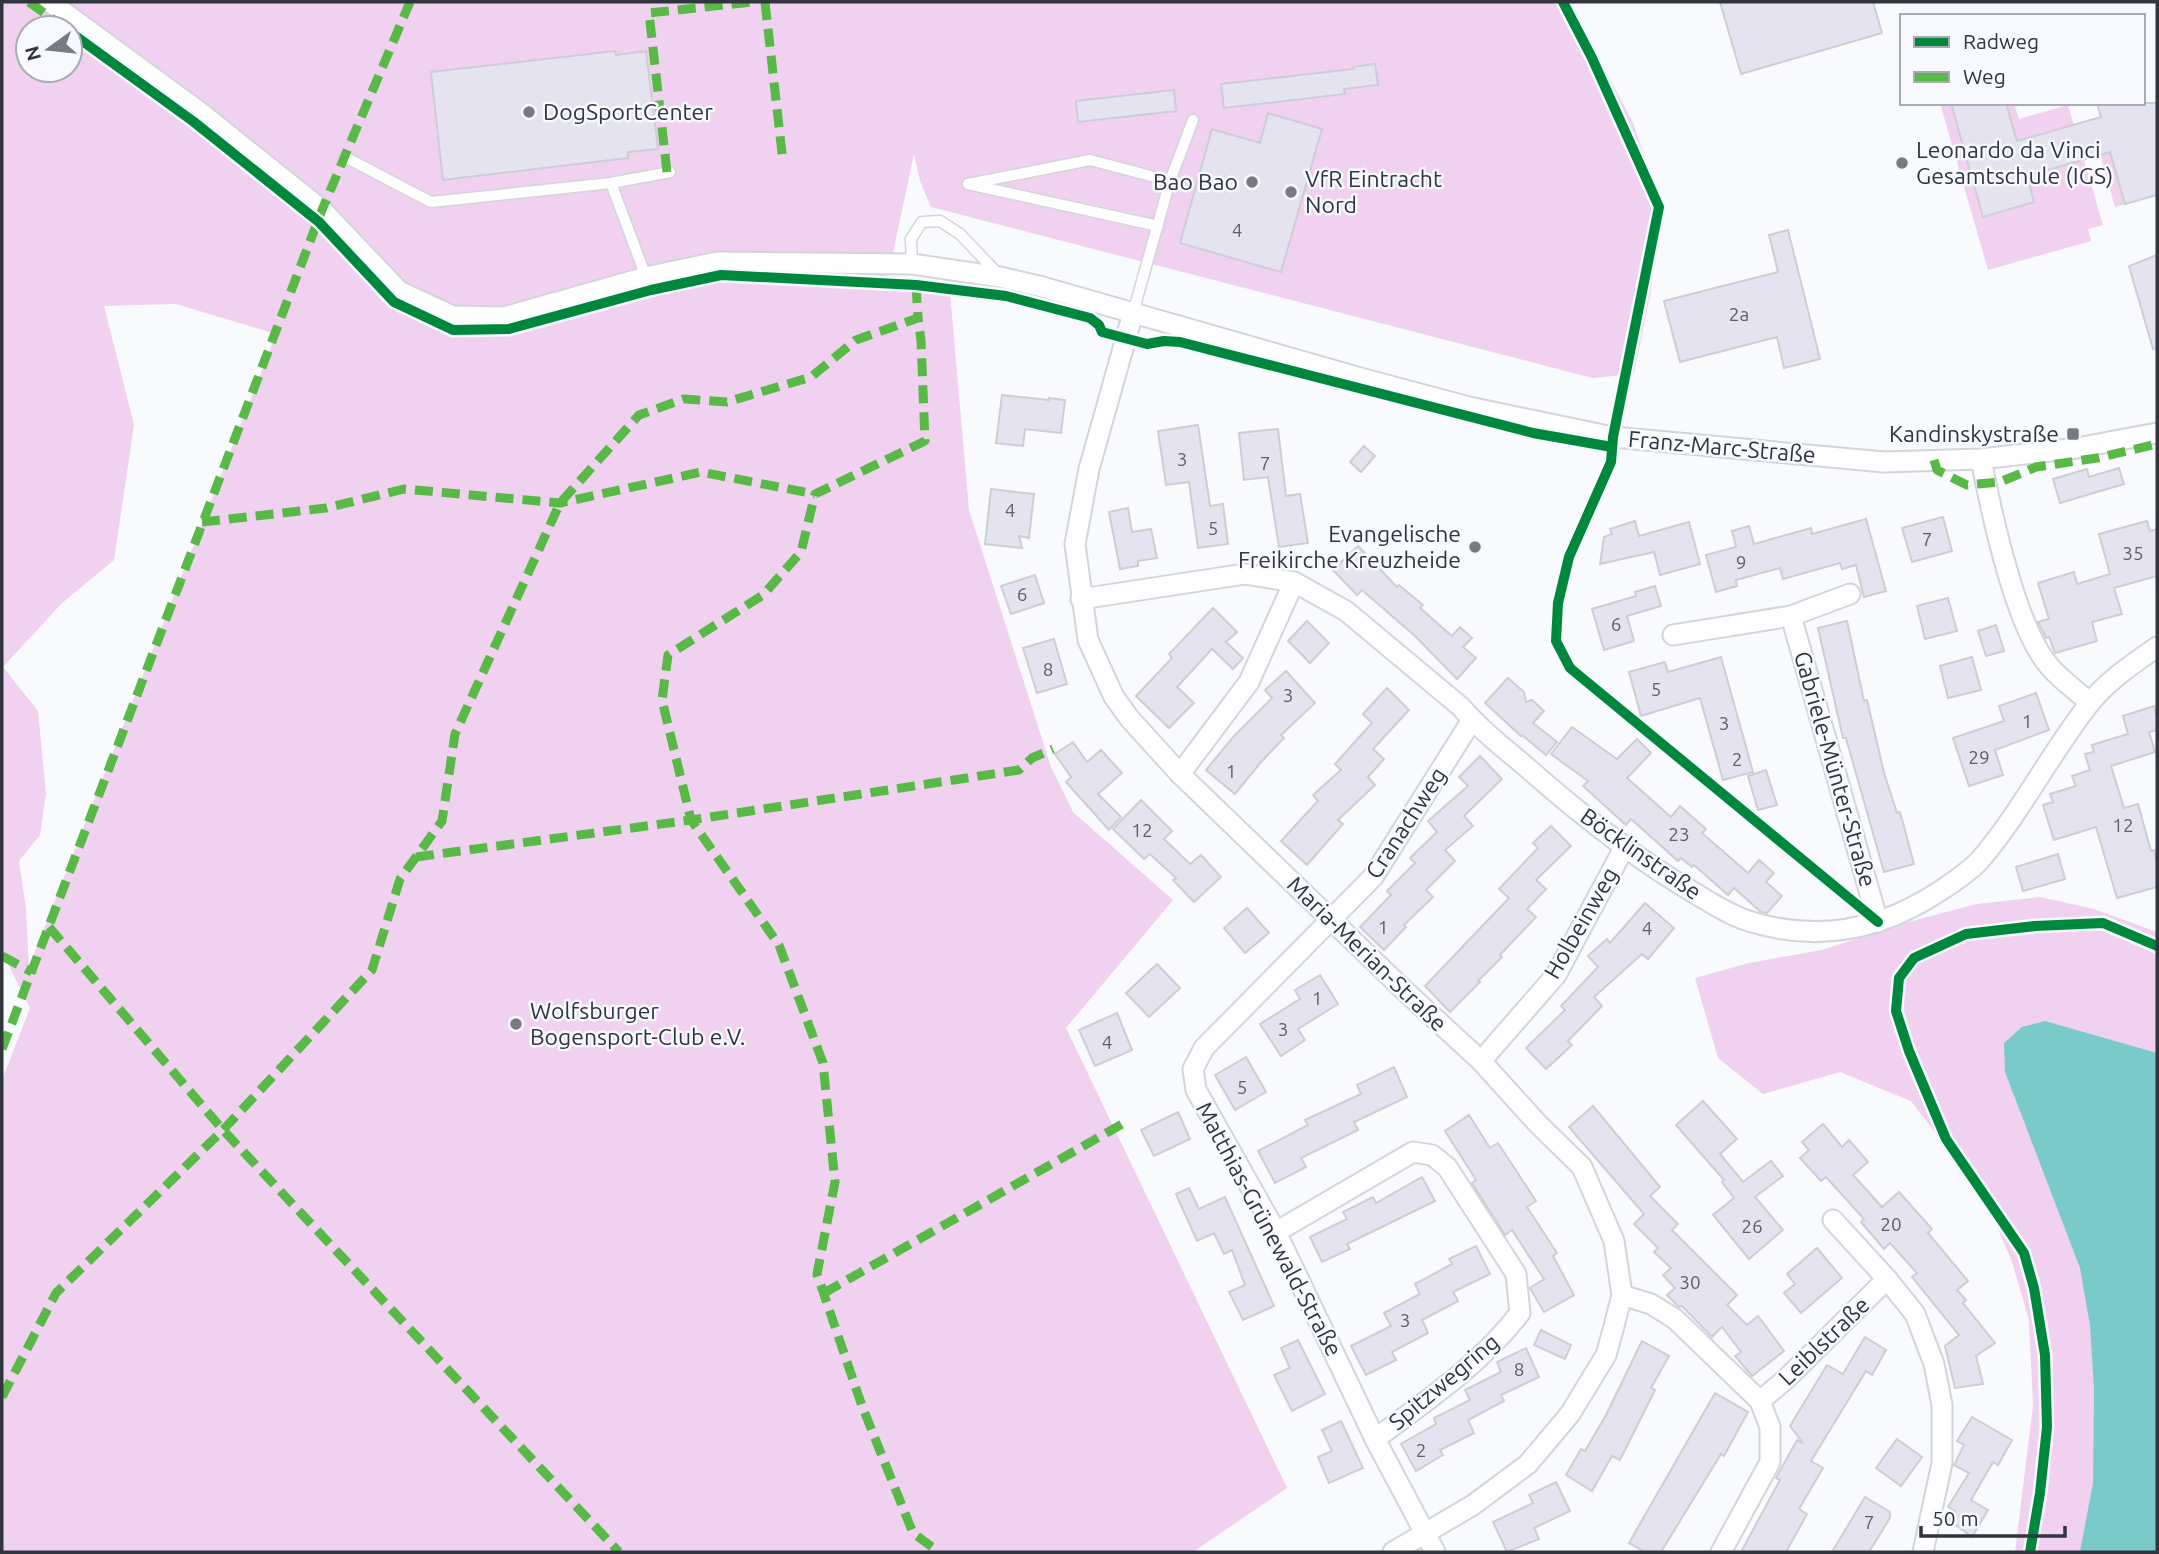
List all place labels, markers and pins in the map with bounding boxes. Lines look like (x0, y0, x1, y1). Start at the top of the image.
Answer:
place label: DogSportCenter (543, 99, 713, 124)
marker: DogSportCenter (521, 104, 537, 120)
place label: Leonardo da Vinci Gesamtschule (IGS) (1916, 137, 2113, 189)
marker: Leonardo da Vinci Gesamtschule (IGS) (1894, 155, 1910, 171)
place label: VfR Eintracht Nord (1305, 166, 1442, 217)
place label: Bao Bao (1153, 169, 1238, 194)
marker: Bao Bao (1244, 174, 1260, 190)
marker: VfR Eintracht Nord (1283, 184, 1299, 200)
place label: Kandinskystraße (1889, 421, 2059, 446)
marker: Kandinskystraße (2065, 426, 2081, 442)
place label: Evangelische Freikirche Kreuzheide (1238, 521, 1461, 572)
marker: Evangelische Freikirche Kreuzheide (1467, 539, 1483, 555)
place label: Wolfsburger Bogensport-Club e.V. (530, 998, 745, 1049)
marker: Wolfsburger Bogensport-Club e.V. (508, 1016, 524, 1032)

